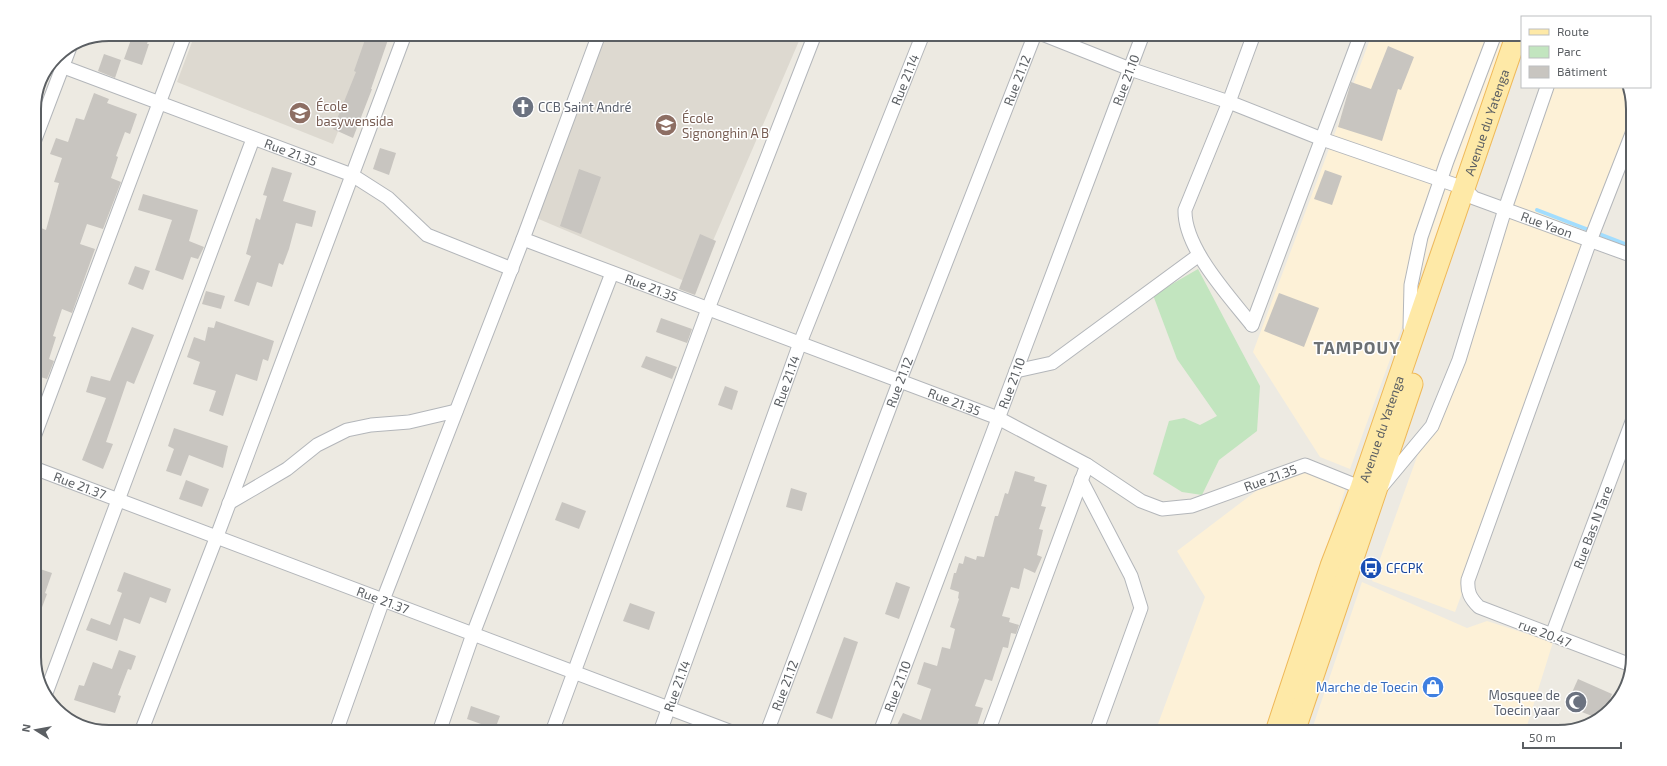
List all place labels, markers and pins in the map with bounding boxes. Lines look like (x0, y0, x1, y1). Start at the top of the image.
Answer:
church icon: CCB Saint André (510, 94, 536, 120)
place label: École basywensida (316, 97, 394, 129)
place label: CCB Saint André (538, 99, 632, 115)
school or university icon: École basywensida (287, 100, 313, 126)
place label: École Signonghin A B (682, 109, 769, 141)
school or university icon: École Signonghin A B (653, 112, 679, 138)
bus stop icon: CFCPK (1358, 555, 1384, 581)
place label: CFCPK (1386, 560, 1423, 576)
shop icon: Marche de Toecin (1420, 674, 1446, 700)
place label: Marche de Toecin (1316, 679, 1418, 695)
place label: Mosquee de Toecin yaar (1488, 687, 1560, 718)
mosque icon: Mosquee de Toecin yaar (1563, 689, 1589, 715)

